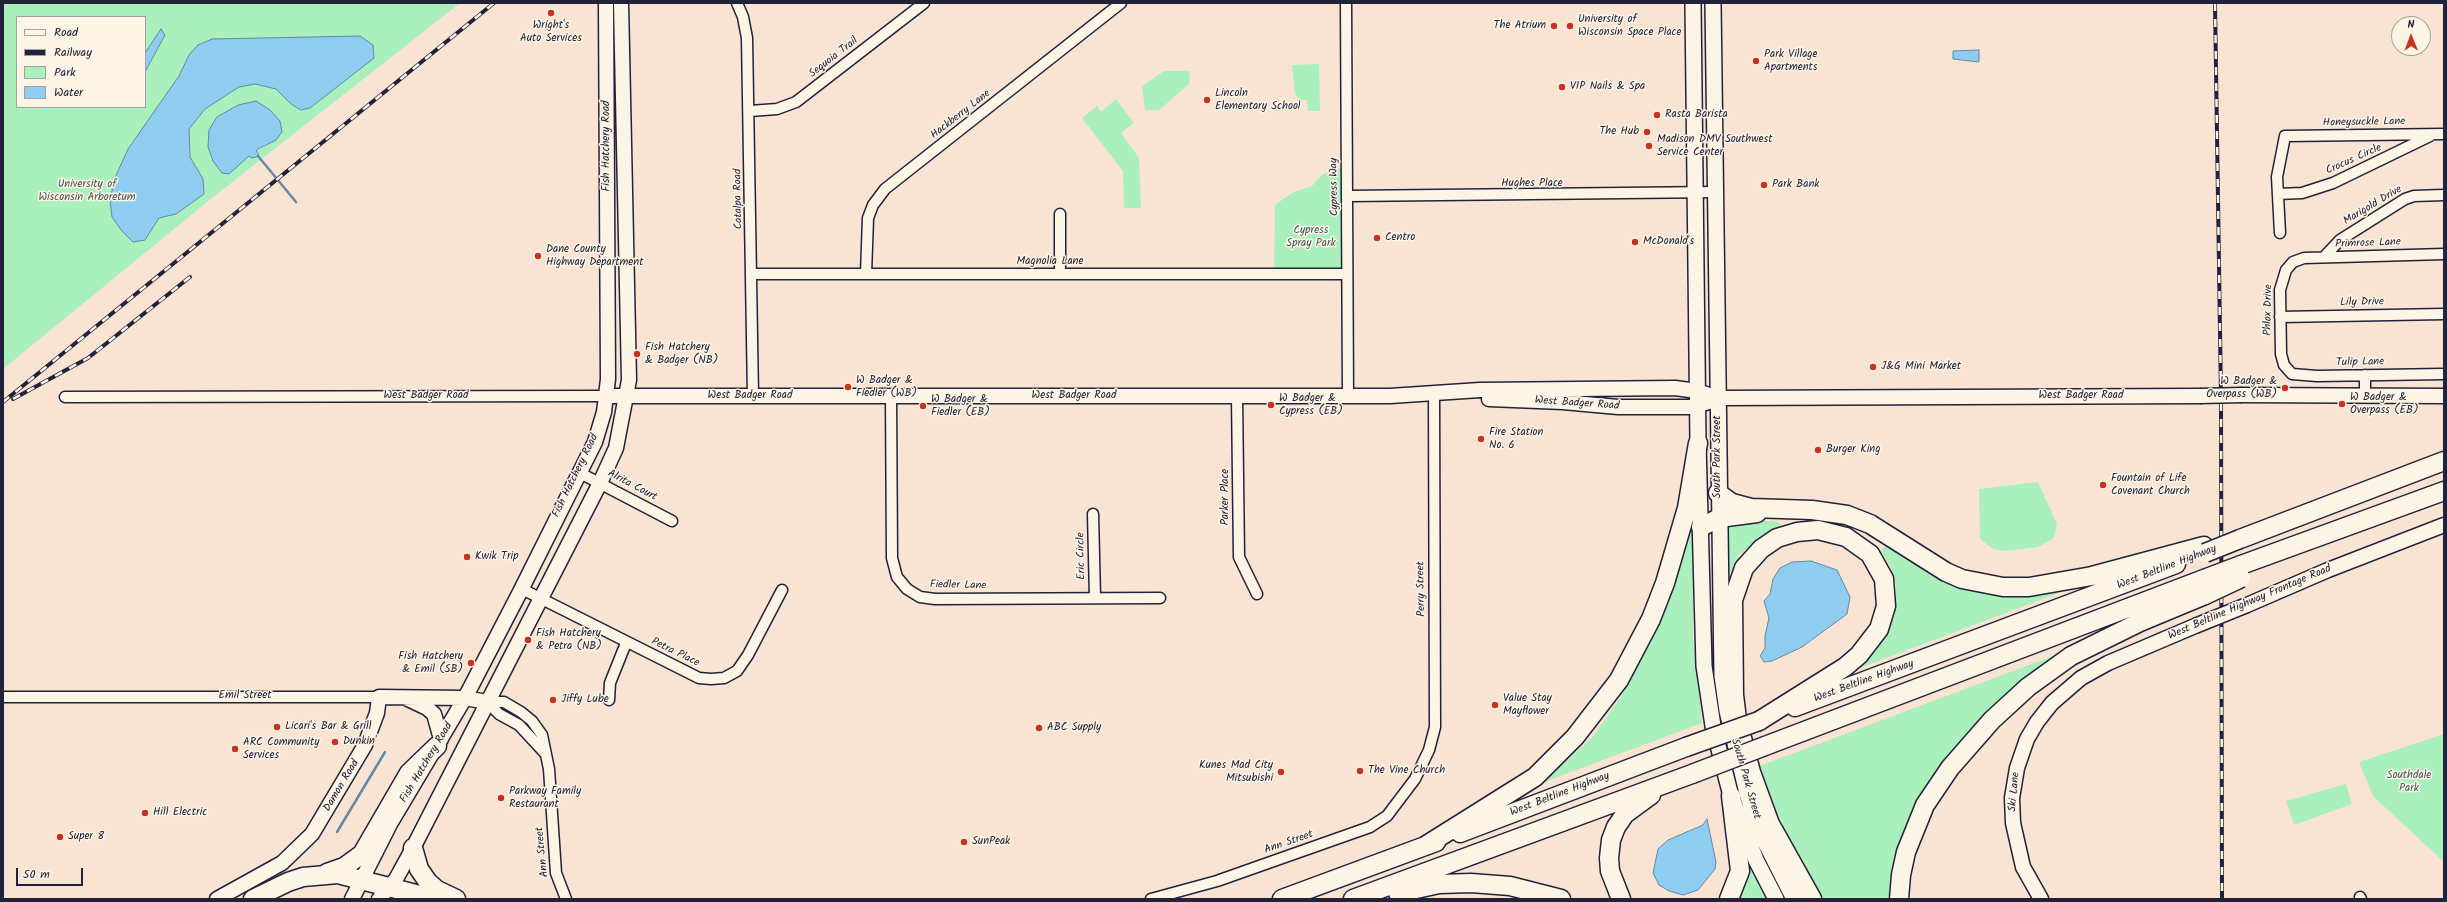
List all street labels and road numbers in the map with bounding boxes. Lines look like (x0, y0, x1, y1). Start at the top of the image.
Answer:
street label: Sequoia Trail (807, 35, 861, 81)
street label: Hackberry Lane (929, 88, 993, 142)
street label: Fish Hatchery Road (600, 100, 614, 192)
street label: Honeysuckle Lane (2323, 116, 2405, 130)
street label: Crocus Circle (2324, 142, 2384, 178)
street label: Cypress Way (1328, 158, 1342, 216)
street label: Catalpa Road (732, 169, 746, 229)
street label: Hughes Place (1501, 177, 1563, 191)
street label: Marigold Drive (2341, 183, 2405, 229)
street label: Primrose Lane (2335, 236, 2401, 252)
street label: Magnolia Lane (1017, 255, 1083, 269)
street label: Phlox Drive (2262, 284, 2276, 336)
street label: Lily Drive (2340, 296, 2384, 310)
street label: Tulip Lane (2336, 356, 2384, 370)
street label: West Badger Road (384, 389, 468, 403)
street label: West Badger Road (708, 389, 792, 403)
street label: West Badger Road (1032, 389, 1116, 403)
street label: West Badger Road (2039, 389, 2123, 403)
street label: West Badger Road (1534, 394, 1620, 414)
street label: South Park Street (1711, 416, 1725, 498)
street label: Fish Hatchery Road (550, 432, 602, 520)
street label: Alrita Court (605, 467, 659, 505)
street label: Parker Place (1219, 469, 1233, 525)
street label: Eric Circle (1075, 532, 1089, 580)
street label: West Beltline Highway (2116, 543, 2218, 593)
street label: Perry Street (1415, 561, 1429, 617)
street label: West Beltline Highway Frontage Road (2166, 563, 2334, 643)
street label: Fiedler Lane (930, 579, 986, 593)
street label: Petra Place (649, 636, 701, 670)
street label: West Beltline Highway (1812, 658, 1916, 706)
street label: Emil Street (219, 689, 271, 703)
street label: Fish Hatchery Road (398, 721, 456, 805)
street label: South Park Street (1727, 737, 1763, 821)
street label: Damon Road (321, 758, 363, 814)
street label: West Beltline Highway (1509, 770, 1611, 820)
street label: Ski Lane (2007, 771, 2023, 813)
street label: Ann Street (534, 826, 552, 878)
street label: Ann Street (1263, 829, 1315, 857)

